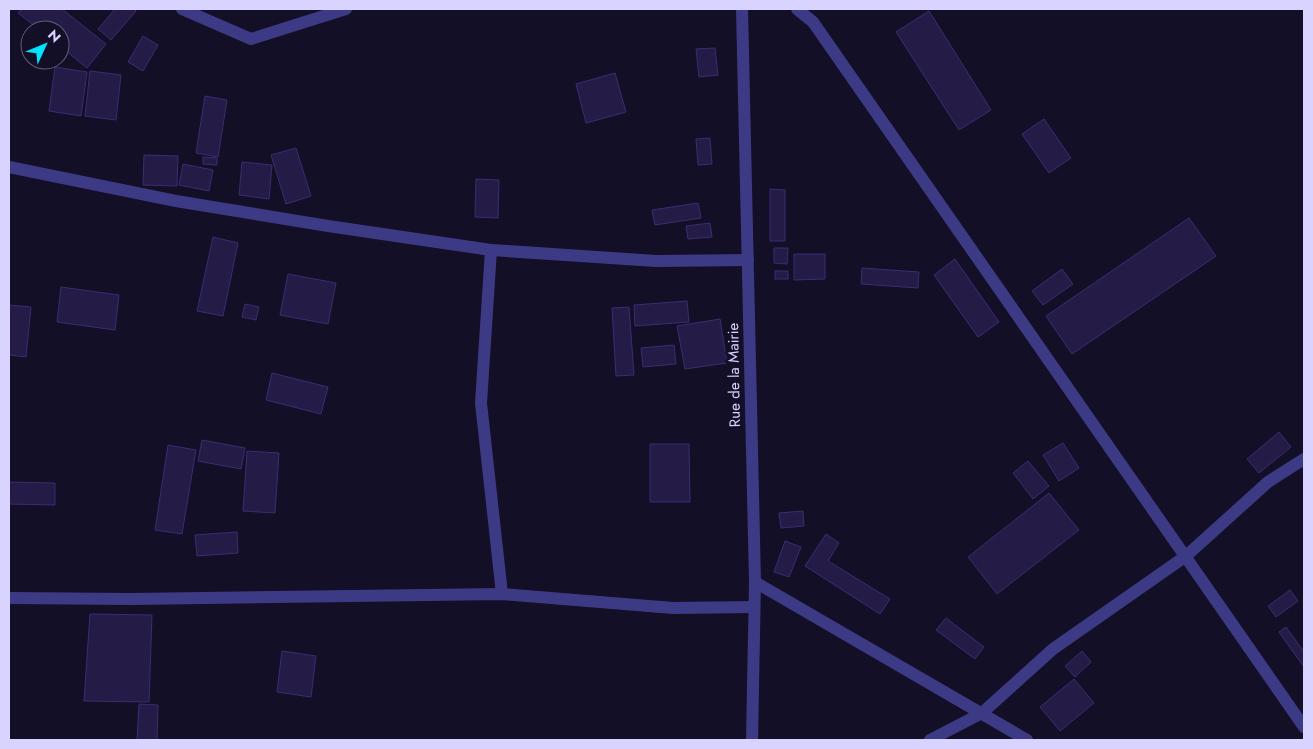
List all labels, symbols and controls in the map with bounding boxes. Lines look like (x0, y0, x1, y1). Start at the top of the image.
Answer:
north arrow (20, 20, 70, 70)
text: N (43, 25, 65, 47)
street label: Rue de la Mairie (722, 322, 746, 427)

